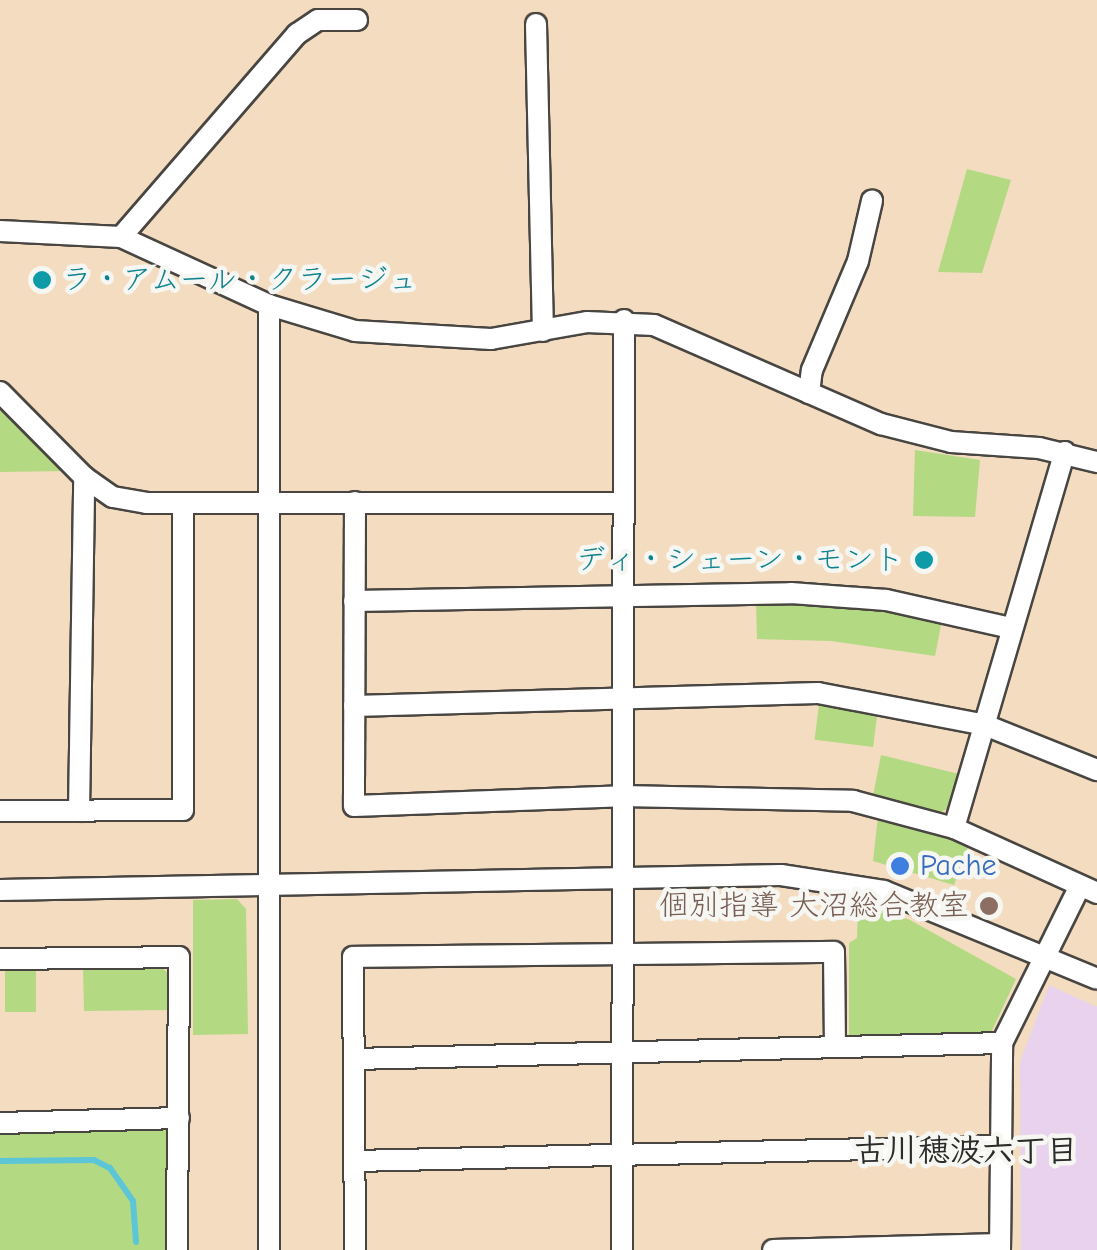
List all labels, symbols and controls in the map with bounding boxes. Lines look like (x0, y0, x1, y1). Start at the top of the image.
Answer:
place label: ラ・アムール・クラージュ (62, 262, 421, 298)
marker: ラ・アムール・クラージュ (31, 269, 53, 291)
place label: ディ・シェーン・モント (574, 542, 904, 578)
marker: ディ・シェーン・モント (913, 549, 935, 571)
place label: Pache (920, 848, 997, 884)
marker: Pache (889, 855, 911, 877)
place label: 個別指導 大沼総合教室 (659, 888, 969, 924)
marker: 個別指導 大沼総合教室 (978, 895, 1000, 917)
district label: 古川穂波六丁目 (854, 1132, 1078, 1170)

